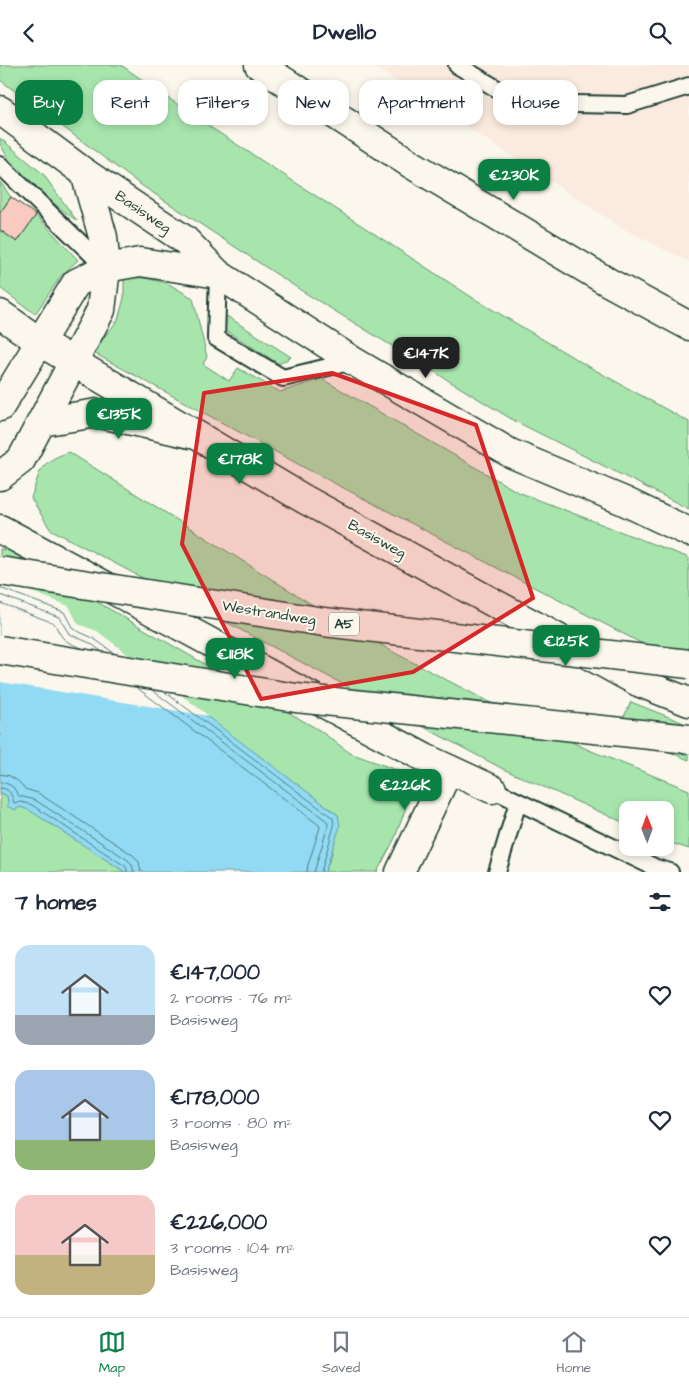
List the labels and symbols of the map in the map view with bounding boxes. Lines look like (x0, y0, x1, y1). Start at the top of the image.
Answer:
pin: €230K (479, 159, 549, 201)
street label: Basisweg (110, 186, 175, 239)
pin: €147K (391, 337, 461, 379)
pin: €135K (84, 397, 154, 440)
pin: €178K (205, 443, 275, 485)
street label: Basisweg (344, 514, 410, 565)
street label: Westrandweg (220, 595, 318, 632)
road number: A5 (329, 613, 359, 635)
pin: €125K (531, 625, 601, 667)
pin: €118K (200, 637, 270, 680)
pin: €226K (370, 769, 440, 811)
north arrow (619, 801, 674, 856)

